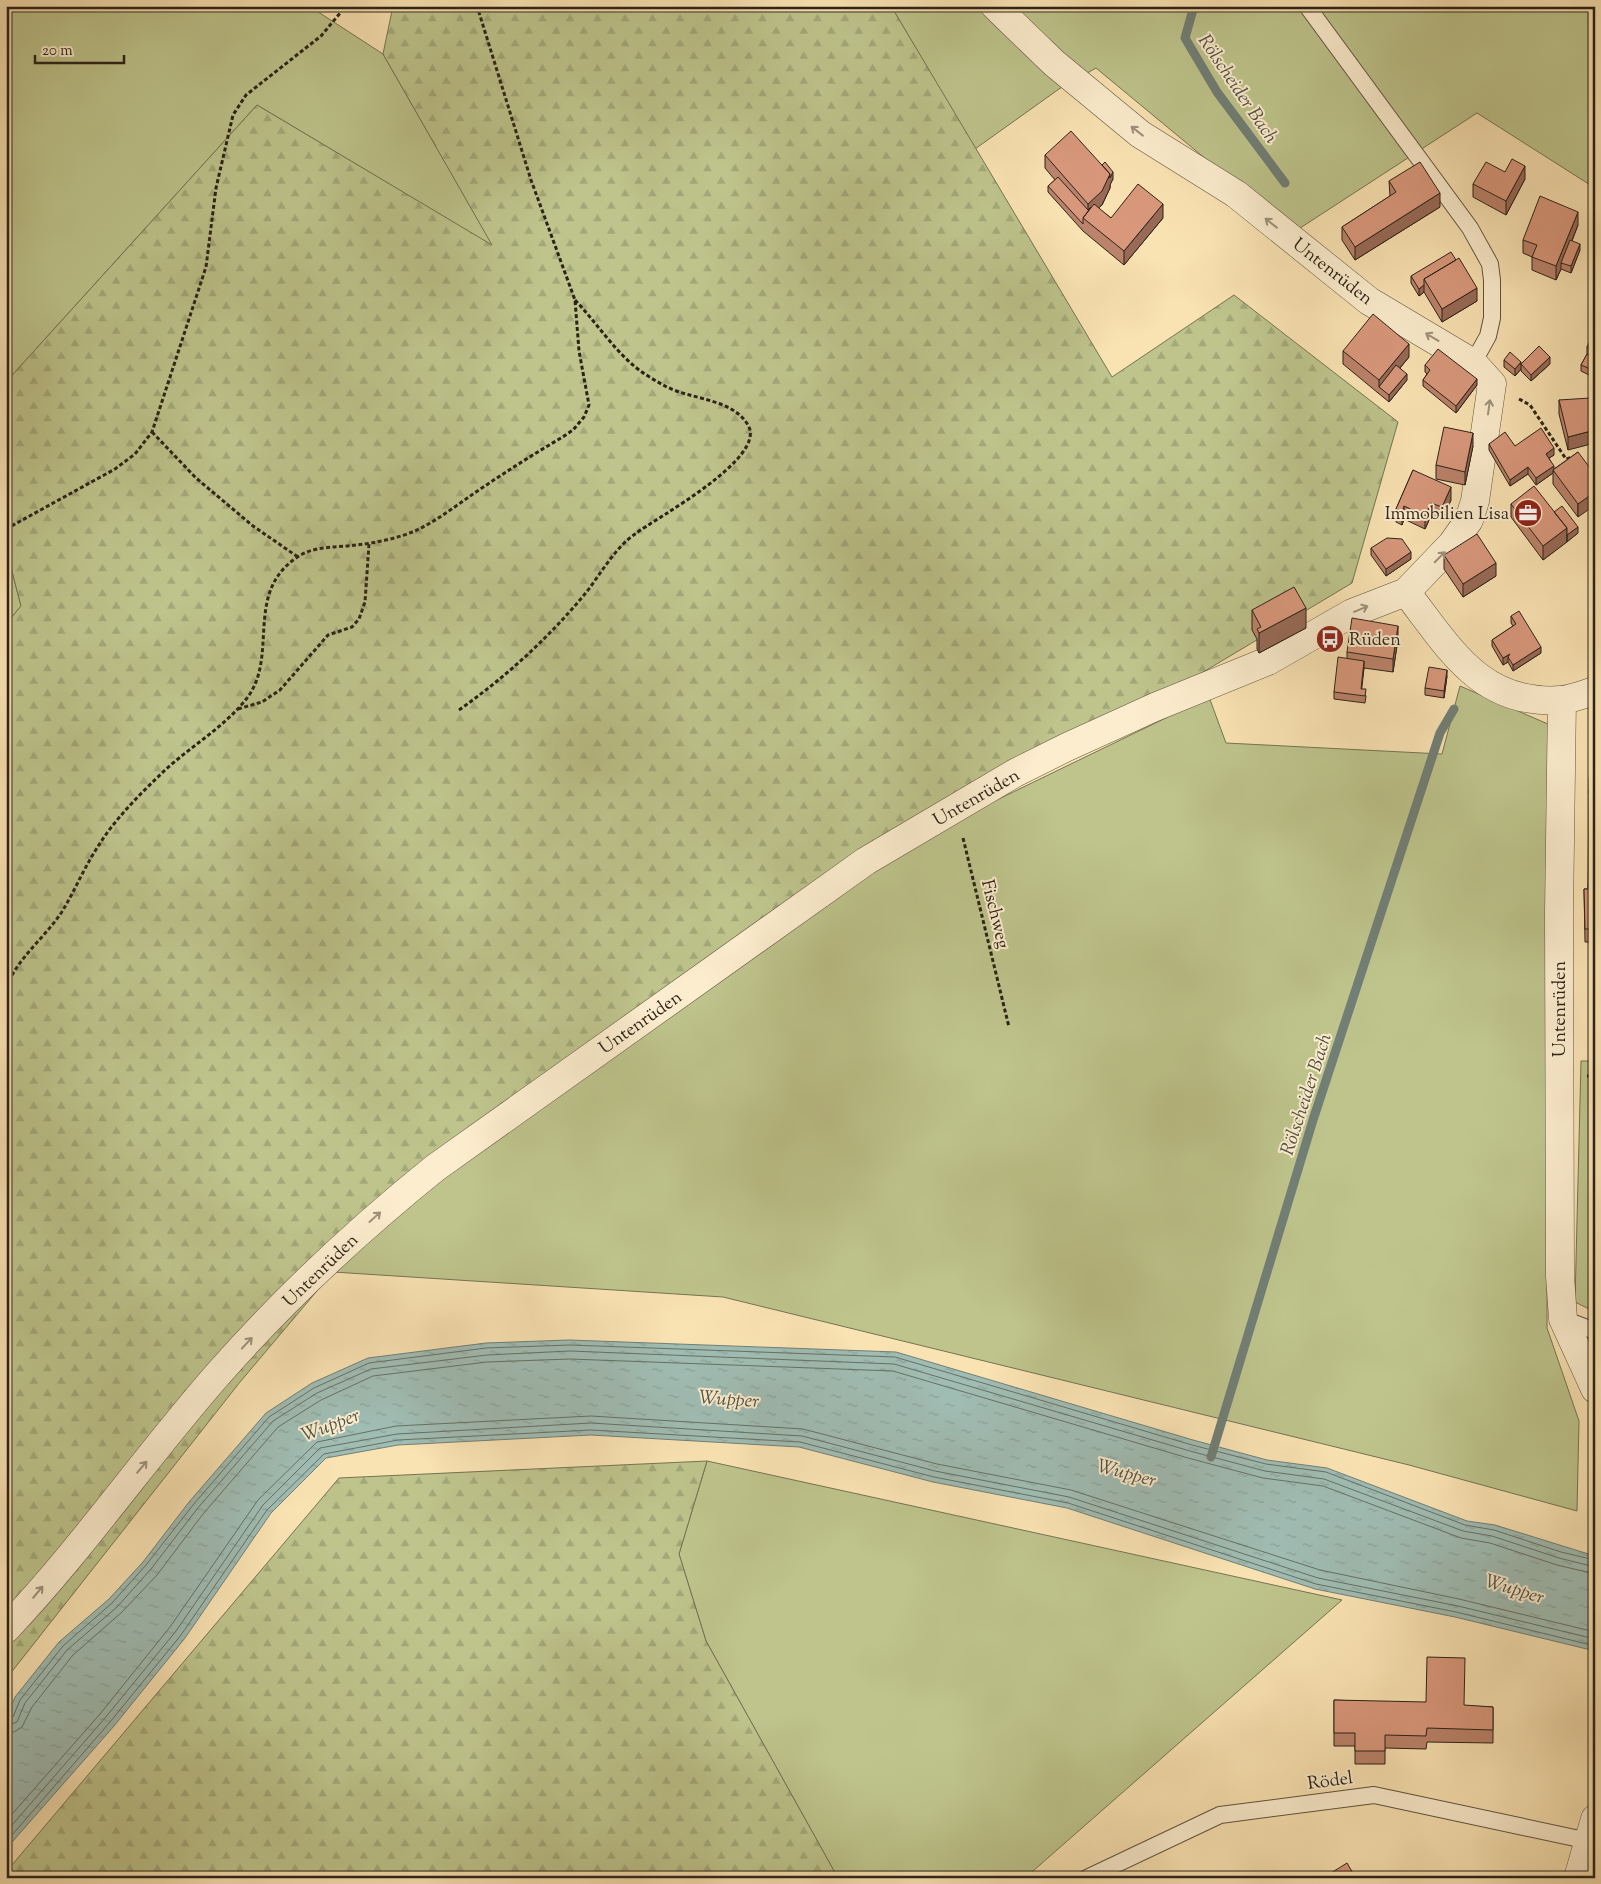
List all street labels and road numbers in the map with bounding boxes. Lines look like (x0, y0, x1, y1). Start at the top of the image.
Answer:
street label: Untenrüden (1286, 233, 1378, 313)
street label: Untenrüden (929, 763, 1025, 834)
street label: Fischweg (973, 877, 1015, 952)
street label: Untenrüden (1548, 961, 1574, 1057)
street label: Untenrüden (594, 985, 688, 1062)
street label: Untenrüden (278, 1228, 365, 1314)
street label: Rödel (1306, 1766, 1355, 1798)

